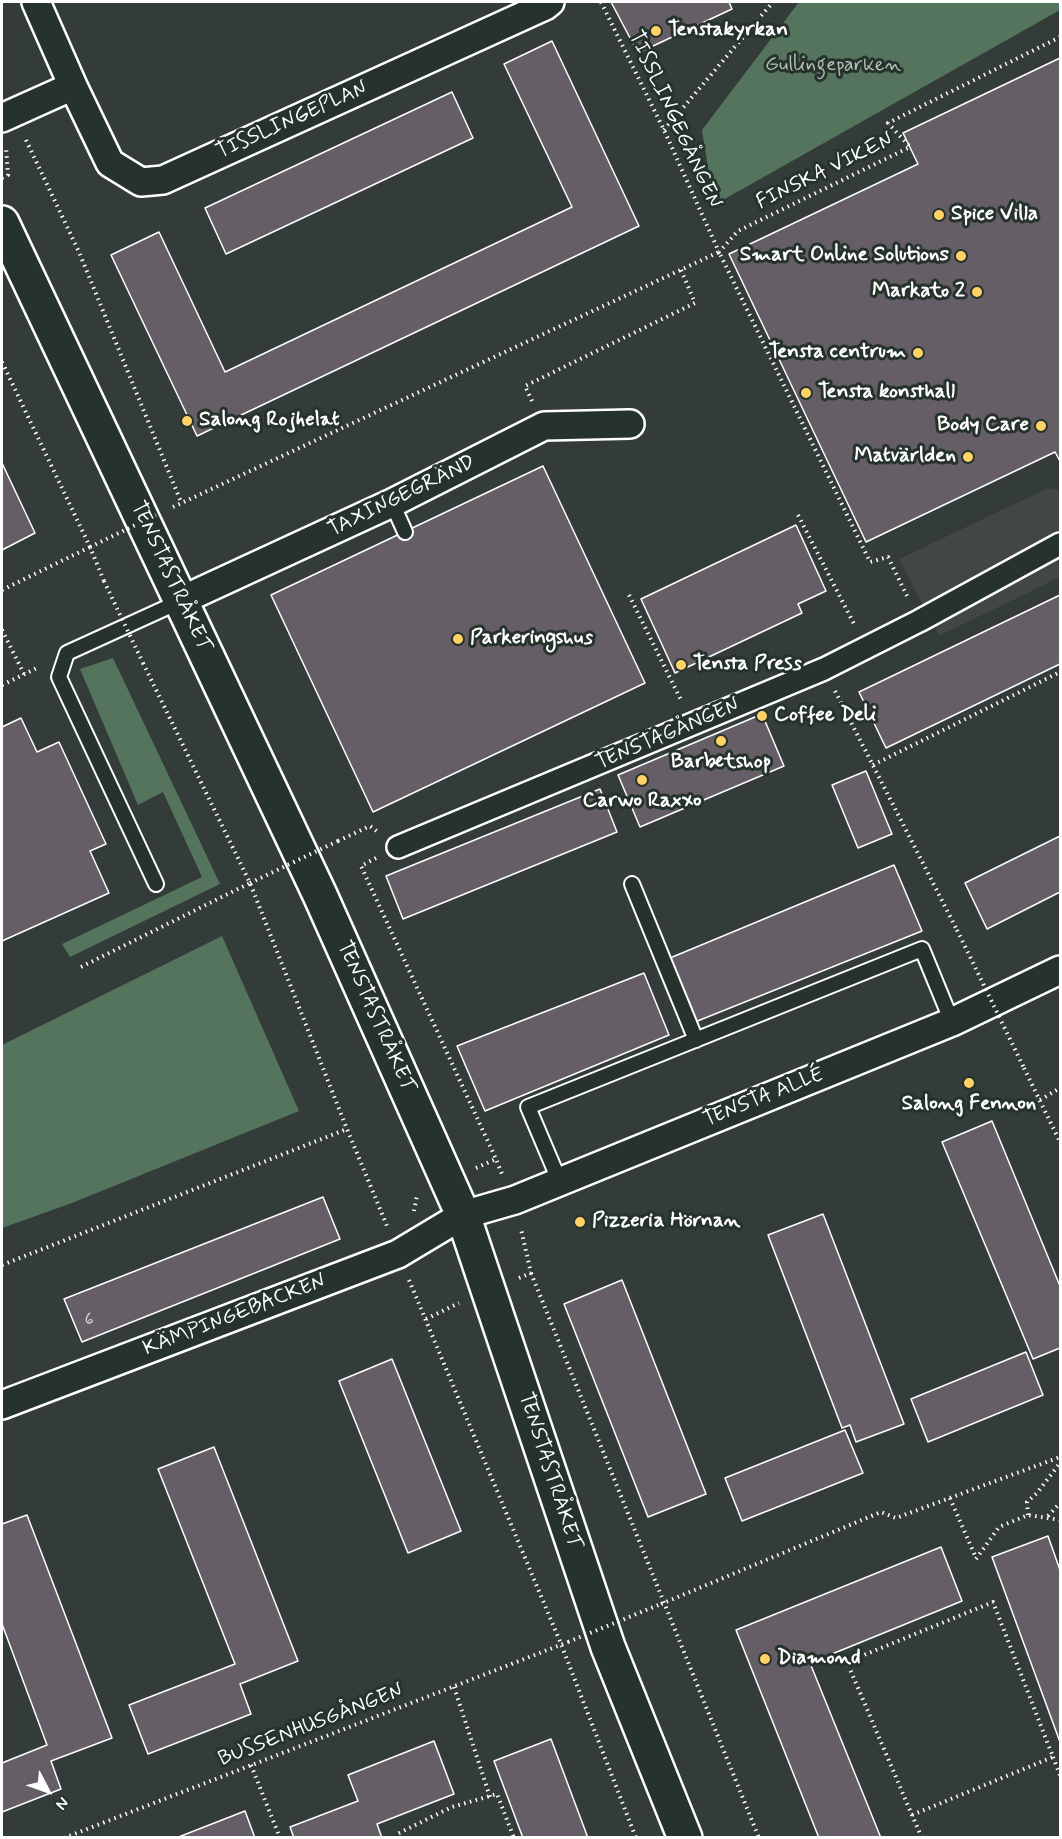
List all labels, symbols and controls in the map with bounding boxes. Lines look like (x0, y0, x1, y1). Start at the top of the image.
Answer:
place label: Tenstakyrkan (668, 18, 788, 44)
marker: Tenstakyrkan (649, 24, 663, 38)
street label: TISSLINGEGÅNGEN (622, 27, 726, 213)
park label: Gullingeparken (765, 53, 901, 79)
street label: TISSLINGEPLAN (213, 76, 371, 166)
street label: FINSKA VIKEN (752, 128, 898, 216)
place label: Spice Villa (951, 202, 1038, 228)
marker: Spice Villa (932, 208, 946, 222)
place label: Smart Online Solutions (740, 243, 949, 269)
marker: Smart Online Solutions (954, 249, 968, 263)
place label: Markato 2 (872, 279, 965, 305)
marker: Markato 2 (970, 285, 984, 299)
place label: Tensta centrum (769, 340, 906, 366)
marker: Tensta centrum (911, 346, 925, 360)
place label: Tensta konsthall (818, 380, 955, 406)
marker: Tensta konsthall (799, 386, 813, 400)
place label: Salong Rojhelat (199, 408, 340, 434)
place label: Body Care (937, 413, 1029, 439)
marker: Salong Rojhelat (180, 414, 194, 428)
marker: Body Care (1034, 419, 1048, 433)
place label: Matvärlden (854, 444, 956, 470)
marker: Matvärlden (961, 450, 975, 464)
street label: TAXINGEGRÄND (324, 451, 480, 543)
street label: TENSTASTRÅKET (124, 498, 216, 656)
place label: Parkeringshus (470, 626, 593, 652)
marker: Parkeringshus (451, 632, 465, 646)
place label: Tensta Press (693, 652, 802, 678)
marker: Tensta Press (674, 658, 688, 672)
street label: TENSTAGÅNGEN (592, 693, 744, 777)
place label: Coffee Deli (774, 703, 876, 729)
marker: Coffee Deli (755, 709, 769, 723)
marker: Barbetshop (714, 734, 728, 748)
place label: Barbetshop (671, 750, 771, 776)
marker: Carwo Raxxo (635, 773, 649, 787)
place label: Carwo Raxxo (582, 789, 702, 815)
street label: TENSTASTRÅKET (330, 937, 420, 1097)
street label: TENSTA ALLÉ (700, 1062, 828, 1134)
marker: Salong Fennon (962, 1076, 976, 1090)
place label: Salong Fennon (902, 1092, 1036, 1118)
place label: Pizzeria Hörnan (592, 1209, 740, 1235)
marker: Pizzeria Hörnan (573, 1215, 587, 1229)
street label: KÄMPINGEBACKEN (140, 1269, 330, 1363)
house number: 6 (84, 1309, 94, 1331)
street label: TENSTASTRÅKET (512, 1389, 586, 1553)
place label: Diamond (777, 1646, 861, 1672)
marker: Diamond (758, 1652, 772, 1666)
street label: BUSSENHUSGÅNGEN (215, 1679, 407, 1773)
north arrow (18, 1761, 78, 1821)
text: N (51, 1792, 73, 1814)

